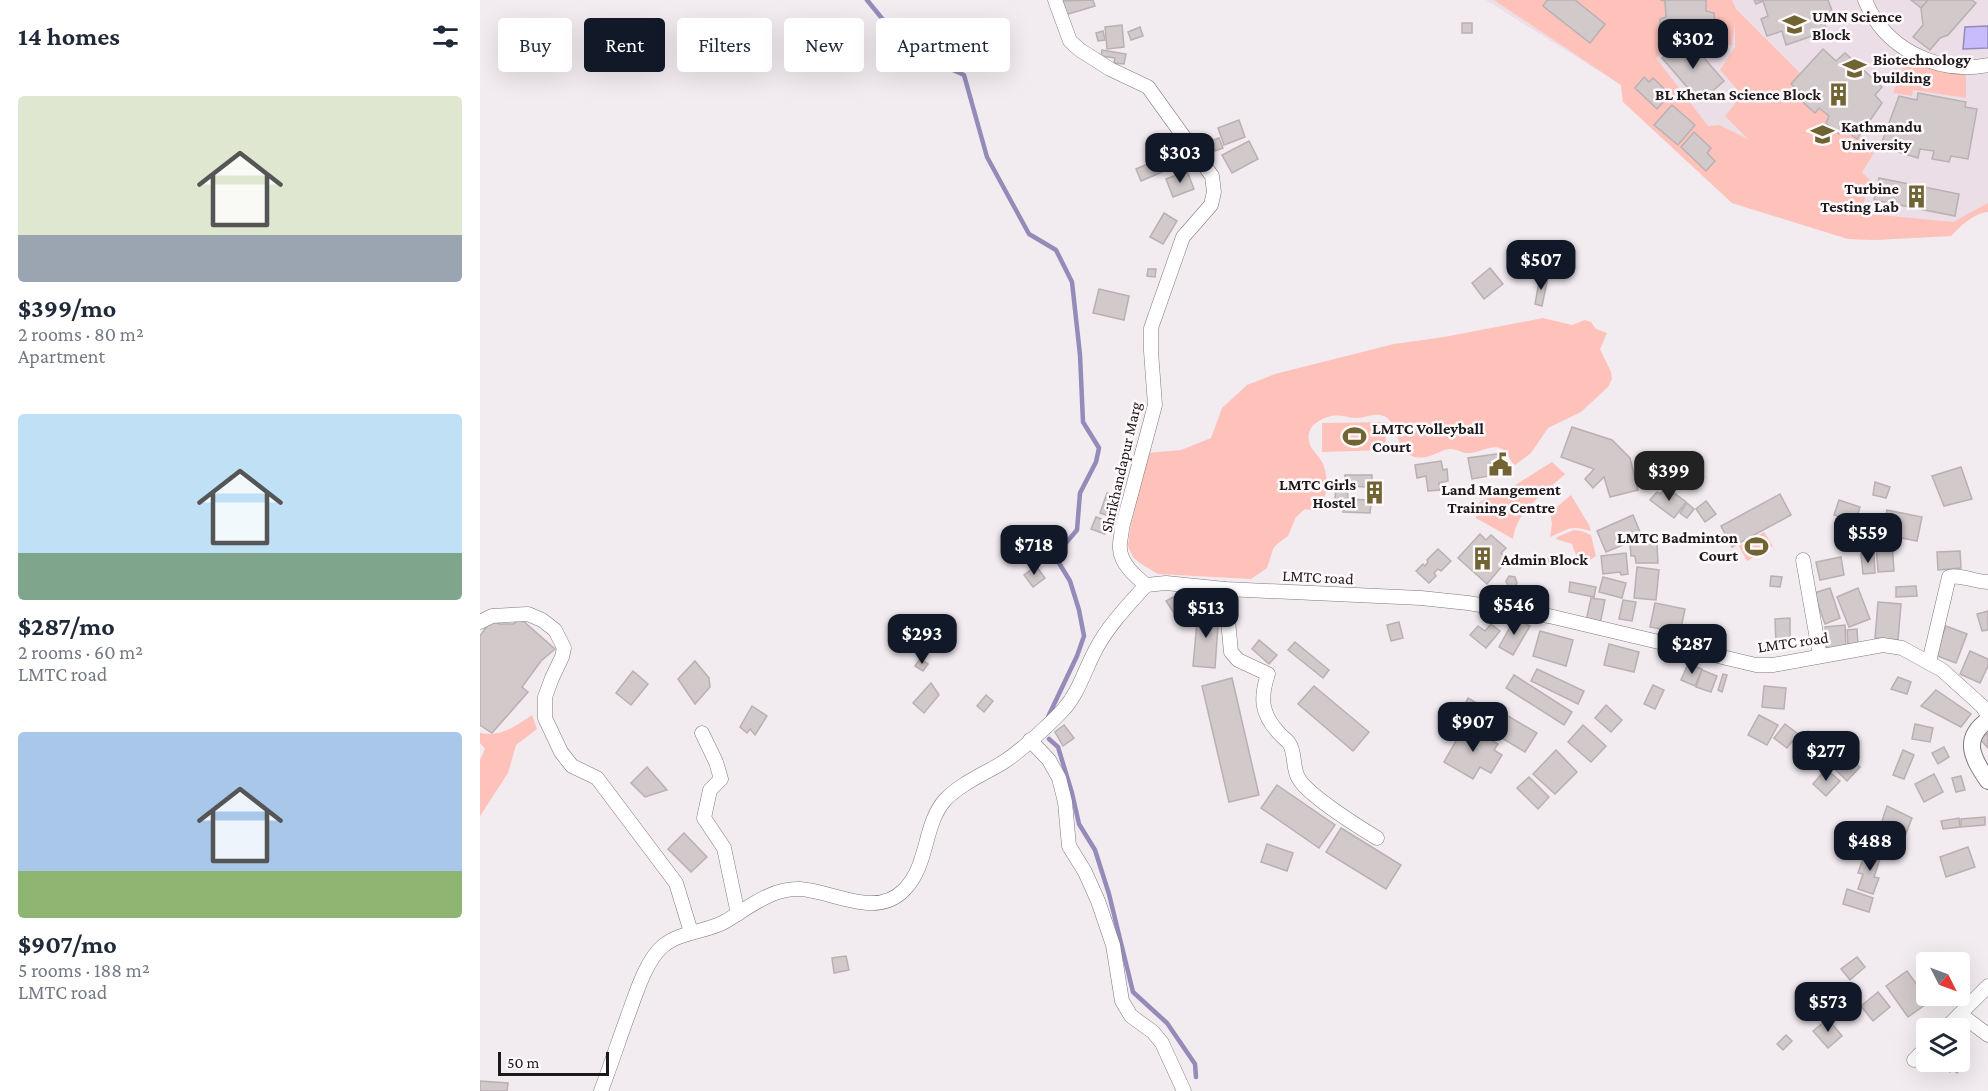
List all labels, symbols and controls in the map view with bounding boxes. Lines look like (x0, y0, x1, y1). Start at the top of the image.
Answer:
place label: UMN Science Block (1812, 8, 1902, 43)
school or university icon: UMN Science Block (1781, 12, 1807, 38)
chip: Buy (498, 18, 572, 72)
chip: Rent (584, 18, 665, 72)
chip: Filters (677, 18, 772, 72)
chip: New (784, 18, 864, 72)
chip: Apartment (876, 18, 1010, 72)
pin: $302 (1657, 19, 1729, 70)
icon: filters (429, 20, 462, 53)
text: 14 homes (18, 22, 120, 51)
text: $302 (1672, 27, 1714, 49)
place label: Biotechnology building (1872, 51, 1971, 86)
school or university icon: Biotechnology building (1842, 55, 1868, 81)
building icon: BL Khetan Science Block (1826, 81, 1852, 107)
place label: BL Khetan Science Block (1655, 86, 1821, 103)
place label: Kathmandu University (1841, 118, 1922, 153)
school or university icon: Kathmandu University (1810, 122, 1836, 148)
pin: $303 (1144, 133, 1216, 184)
icon: home (186, 135, 294, 243)
text: $303 (1159, 141, 1201, 163)
place label: Turbine Testing Lab (1820, 180, 1900, 215)
building icon: Turbine Testing Lab (1904, 184, 1930, 210)
pin: $507 (1505, 240, 1577, 291)
text: $507 (1520, 248, 1562, 270)
text: $399/mo (18, 294, 116, 323)
text: 2 rooms · 80 m² (18, 323, 144, 345)
text: Apartment (18, 345, 105, 367)
street label: Shrikhandapur Marg (1098, 400, 1145, 534)
place label: LMTC Volleyball Court (1372, 420, 1484, 455)
sports icon: LMTC Volleyball Court (1341, 424, 1367, 450)
public building icon: Land Mangement Training Centre (1488, 451, 1514, 477)
pin: $399 (1633, 451, 1705, 502)
icon: home (186, 453, 294, 561)
text: $399 (1648, 459, 1690, 481)
place label: LMTC Girls Hostel (1279, 476, 1356, 511)
building icon: LMTC Girls Hostel (1361, 480, 1387, 506)
place label: Land Mangement Training Centre (1441, 481, 1561, 516)
pin: $559 (1832, 513, 1904, 564)
text: $559 (1848, 521, 1888, 543)
pin: $718 (998, 525, 1070, 576)
place label: LMTC Badminton Court (1617, 529, 1738, 564)
text: $718 (1015, 533, 1053, 555)
sports icon: LMTC Badminton Court (1743, 533, 1769, 559)
building icon: Admin Block (1470, 546, 1496, 572)
place label: Admin Block (1500, 551, 1588, 568)
street label: LMTC road (1282, 567, 1355, 587)
pin: $546 (1478, 585, 1550, 636)
pin: $513 (1170, 588, 1242, 639)
text: $546 (1493, 593, 1535, 615)
text: $513 (1188, 596, 1224, 618)
text: $287/mo (18, 612, 115, 641)
pin: $293 (886, 614, 958, 665)
text: $293 (902, 622, 942, 644)
pin: $287 (1656, 624, 1728, 675)
street label: LMTC road (1756, 629, 1830, 655)
text: $287 (1672, 632, 1712, 654)
text: 2 rooms · 60 m² (18, 641, 143, 663)
text: LMTC road (18, 663, 107, 685)
pin: $907 (1437, 702, 1509, 753)
text: $907 (1452, 710, 1494, 732)
pin: $277 (1790, 731, 1862, 782)
text: $277 (1807, 739, 1845, 761)
icon: home (186, 771, 294, 879)
pin: $488 (1834, 821, 1906, 872)
text: $488 (1848, 829, 1892, 851)
text: $907/mo (18, 930, 117, 959)
north arrow (1916, 952, 1970, 1006)
map controls (1916, 952, 1970, 1072)
text: 5 rooms · 188 m² (18, 959, 150, 981)
text: LMTC road (18, 981, 107, 1003)
pin: $573 (1792, 982, 1864, 1033)
text: $573 (1809, 990, 1847, 1012)
button: layers (1916, 1018, 1970, 1072)
scale bar (498, 1049, 609, 1076)
text: 50 m (507, 1054, 539, 1071)

